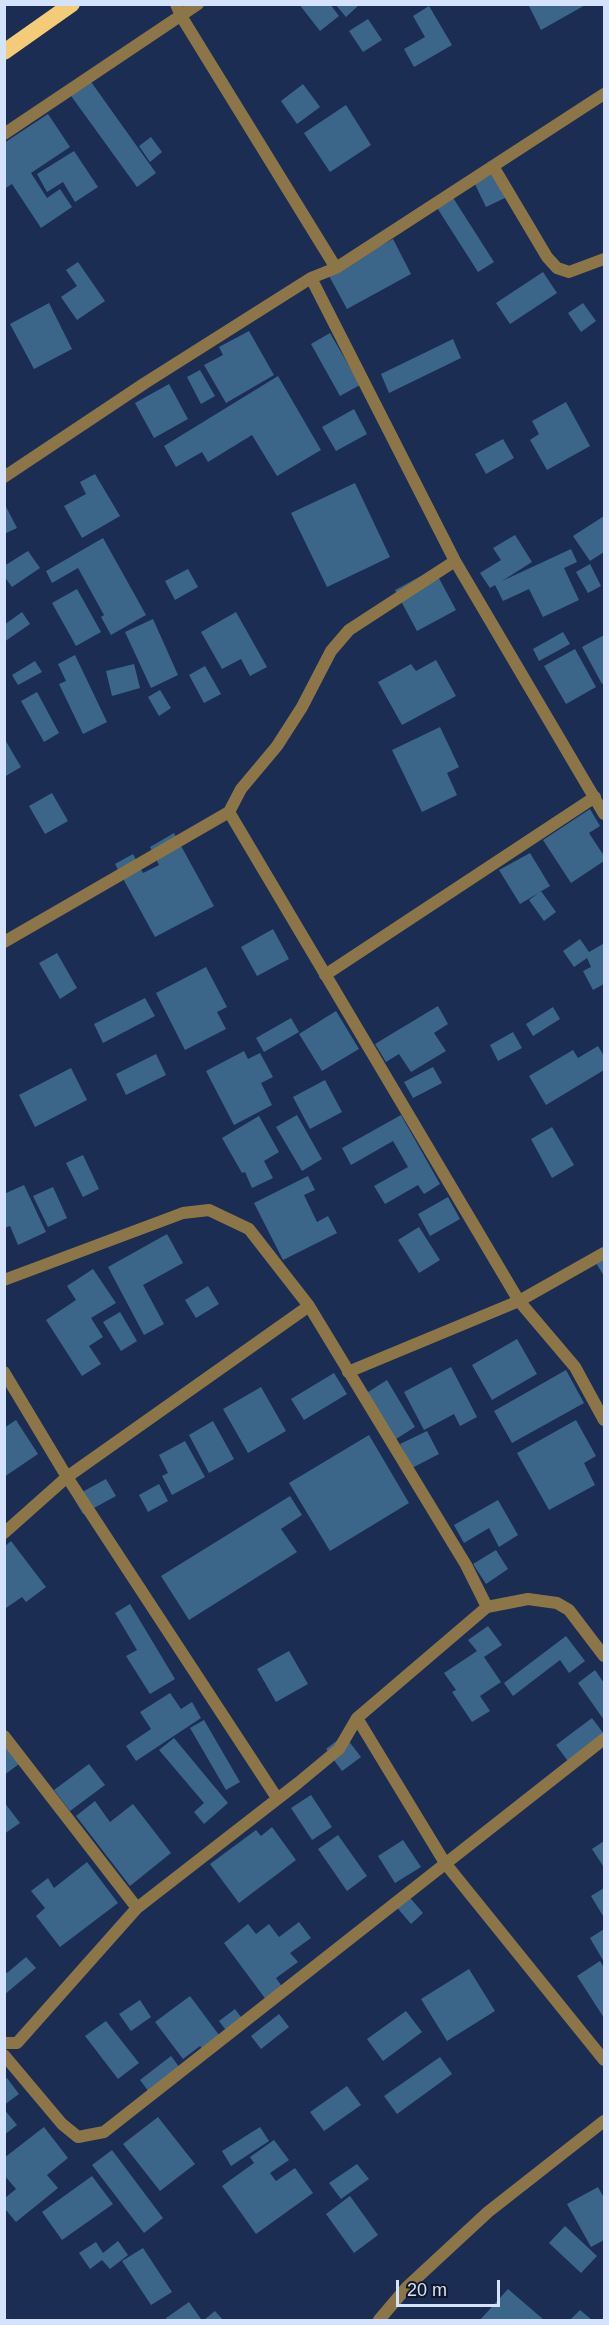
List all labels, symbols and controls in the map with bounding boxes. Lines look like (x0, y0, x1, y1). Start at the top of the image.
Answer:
scale bar (399, 2268, 502, 2306)
text: 20 m (407, 2280, 447, 2300)

